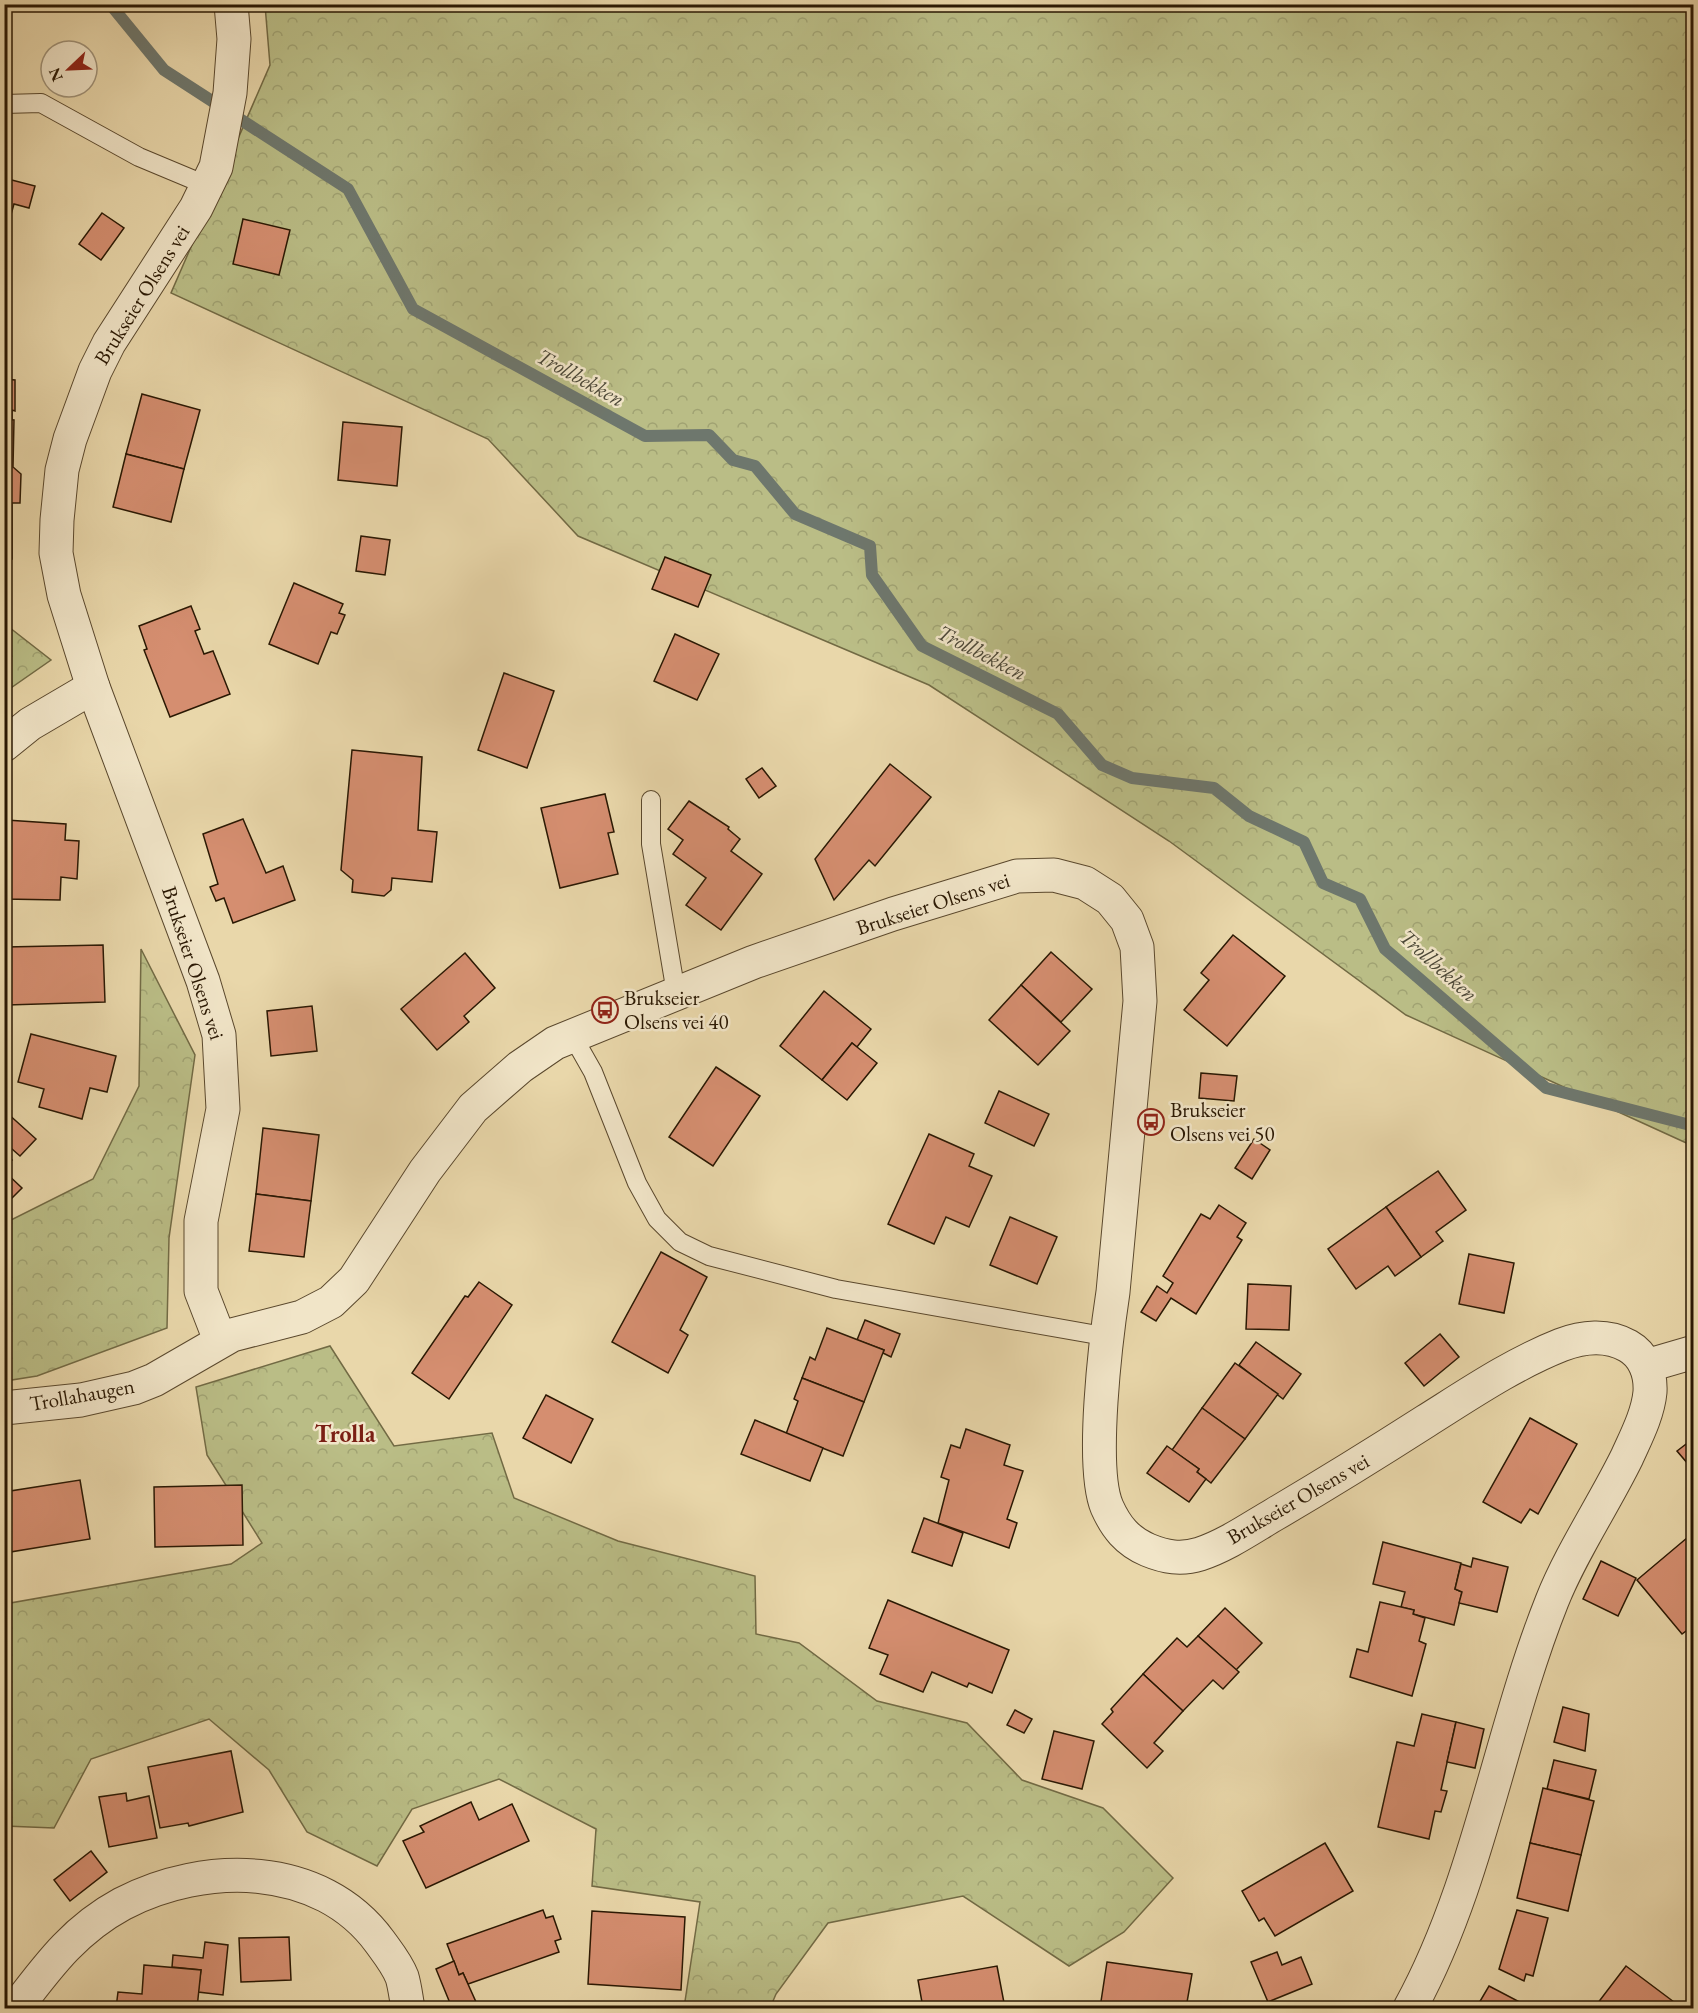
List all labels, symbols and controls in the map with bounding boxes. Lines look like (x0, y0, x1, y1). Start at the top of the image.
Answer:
north arrow (39, 39, 99, 99)
text: N (43, 65, 68, 85)
street label: Brukseier Olsens vei (88, 220, 195, 370)
water label: Trollbekken (532, 341, 630, 413)
water label: Trollbekken (932, 618, 1031, 687)
street label: Brukseier Olsens vei (853, 866, 1013, 941)
street label: Brukseier Olsens vei (156, 883, 231, 1043)
water label: Trollbekken (1393, 922, 1484, 1008)
place label: Brukseier Olsens vei 40 (624, 984, 728, 1035)
bus stop icon: Brukseier Olsens vei 40 (590, 995, 620, 1025)
place label: Brukseier Olsens vei 50 (1170, 1096, 1274, 1147)
bus stop icon: Brukseier Olsens vei 50 (1136, 1107, 1166, 1137)
street label: Trollahaugen (27, 1372, 137, 1417)
district label: Trolla (315, 1418, 376, 1449)
street label: Brukseier Olsens vei (1222, 1447, 1374, 1550)

